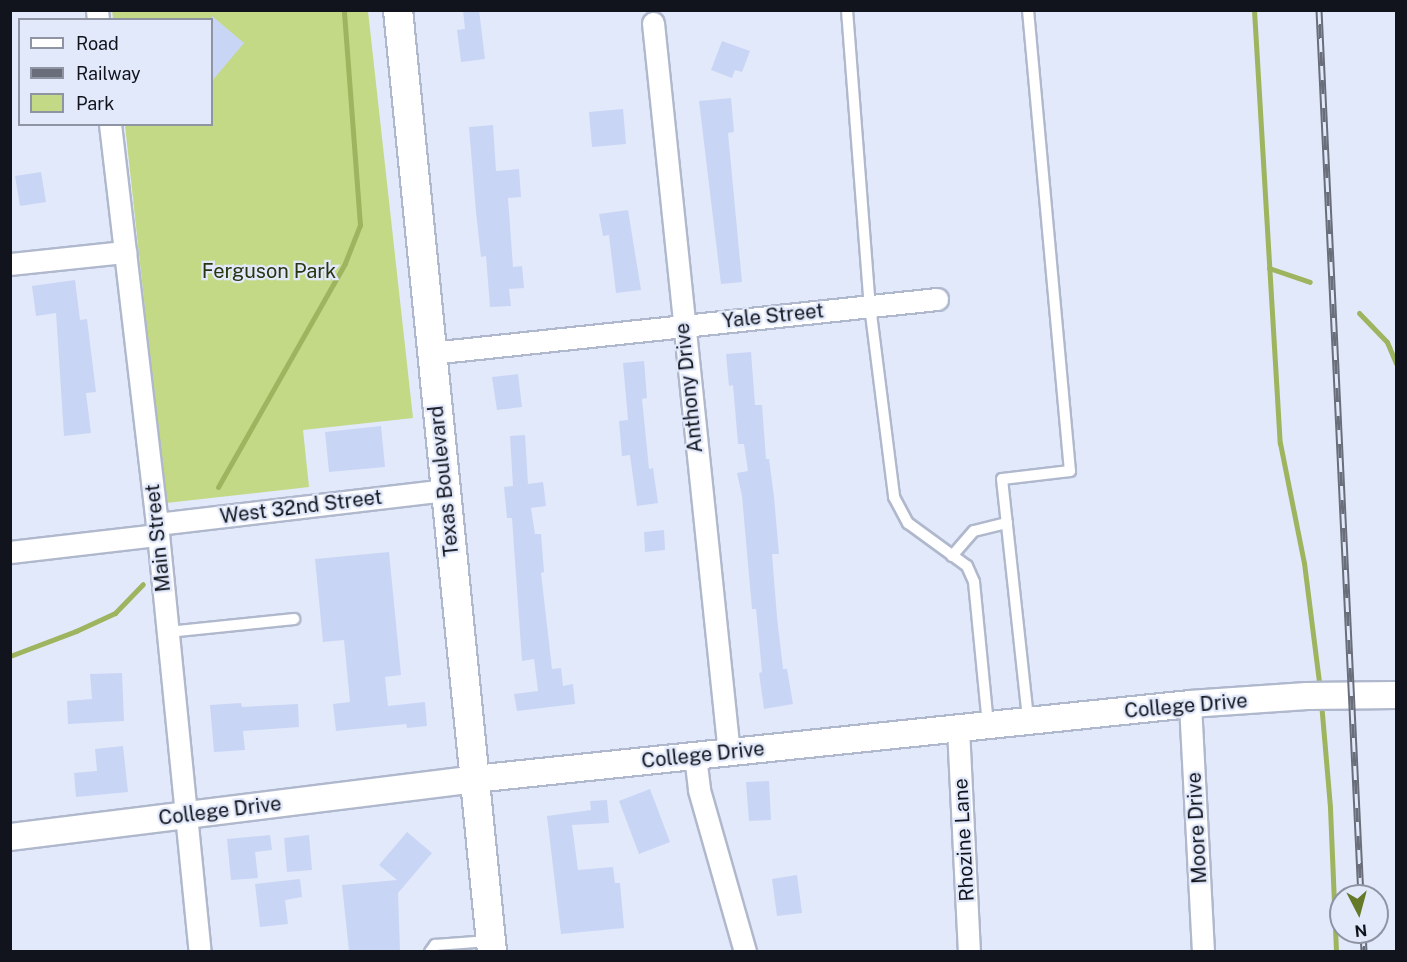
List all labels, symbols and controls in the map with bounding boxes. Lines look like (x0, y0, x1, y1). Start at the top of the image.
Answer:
legend (18, 18, 213, 126)
text: Road (76, 33, 119, 54)
text: Railway (76, 63, 141, 84)
text: Park (76, 93, 114, 114)
park label: Ferguson Park (202, 259, 336, 283)
street label: Yale Street (721, 299, 825, 333)
street label: Anthony Drive (670, 322, 708, 454)
street label: Texas Boulevard (424, 404, 464, 558)
street label: Main Street (140, 483, 176, 593)
street label: West 32nd Street (219, 485, 383, 529)
street label: College Drive (1123, 689, 1249, 723)
street label: College Drive (640, 737, 766, 773)
street label: Moore Drive (1182, 772, 1212, 884)
street label: Rhozine Lane (949, 778, 979, 902)
street label: College Drive (157, 792, 283, 830)
north arrow (1329, 884, 1389, 944)
text: N (1354, 920, 1368, 941)

